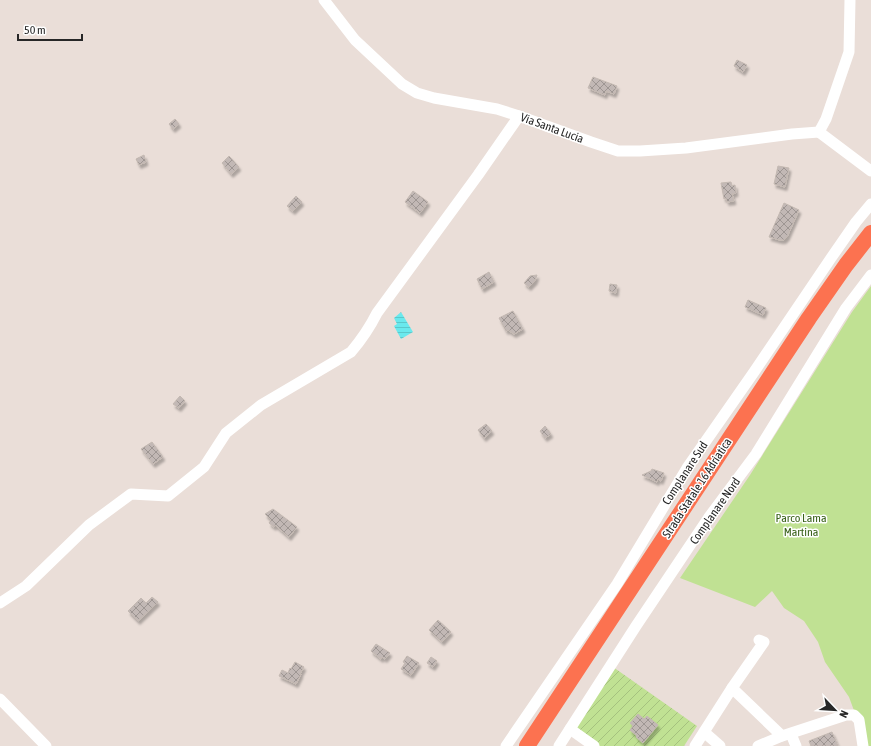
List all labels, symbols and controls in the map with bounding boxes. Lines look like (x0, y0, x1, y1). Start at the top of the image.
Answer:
scale bar (18, 16, 82, 42)
text: 50 m (24, 23, 46, 37)
street label: Via Santa Lucia (518, 110, 586, 146)
street label: Strada Statale 16 Adriatica (659, 435, 735, 541)
street label: Complanare Sud (659, 439, 711, 507)
street label: Complanare Nord (687, 475, 743, 547)
park label: Parco Lama Martina (776, 511, 826, 539)
north arrow (815, 690, 855, 730)
text: N (837, 709, 851, 720)

